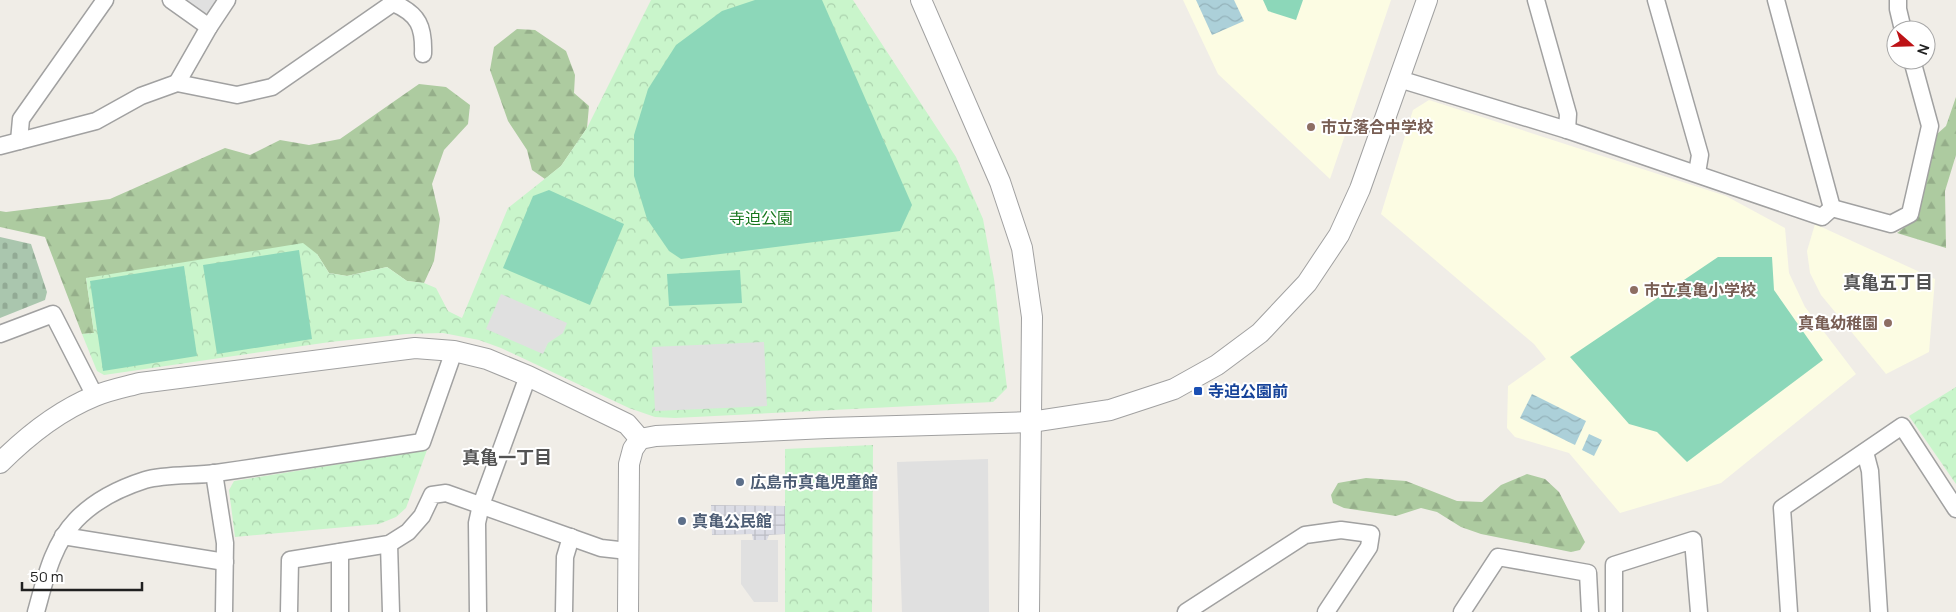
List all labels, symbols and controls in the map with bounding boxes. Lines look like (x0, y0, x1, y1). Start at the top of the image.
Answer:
north arrow (1886, 20, 1936, 70)
text: N (1913, 42, 1934, 58)
place label: 市立落合中学校 (1321, 116, 1433, 138)
marker: 市立落合中学校 (1305, 121, 1317, 133)
park label: 寺迫公園 (729, 207, 793, 229)
district label: 真亀五丁目 (1843, 270, 1933, 294)
place label: 市立真亀小学校 (1644, 279, 1756, 301)
marker: 市立真亀小学校 (1628, 284, 1640, 296)
place label: 真亀幼稚園 (1798, 312, 1878, 334)
marker: 真亀幼稚園 (1882, 317, 1894, 329)
place label: 寺迫公園前 (1208, 380, 1288, 402)
marker: 寺迫公園前 (1192, 385, 1204, 397)
district label: 真亀一丁目 (462, 445, 552, 469)
place label: 広島市真亀児童館 (750, 471, 878, 493)
marker: 広島市真亀児童館 (734, 476, 746, 488)
place label: 真亀公民館 (692, 510, 772, 532)
marker: 真亀公民館 (676, 515, 688, 527)
scale bar (22, 560, 142, 592)
text: 50 m (30, 566, 64, 587)

